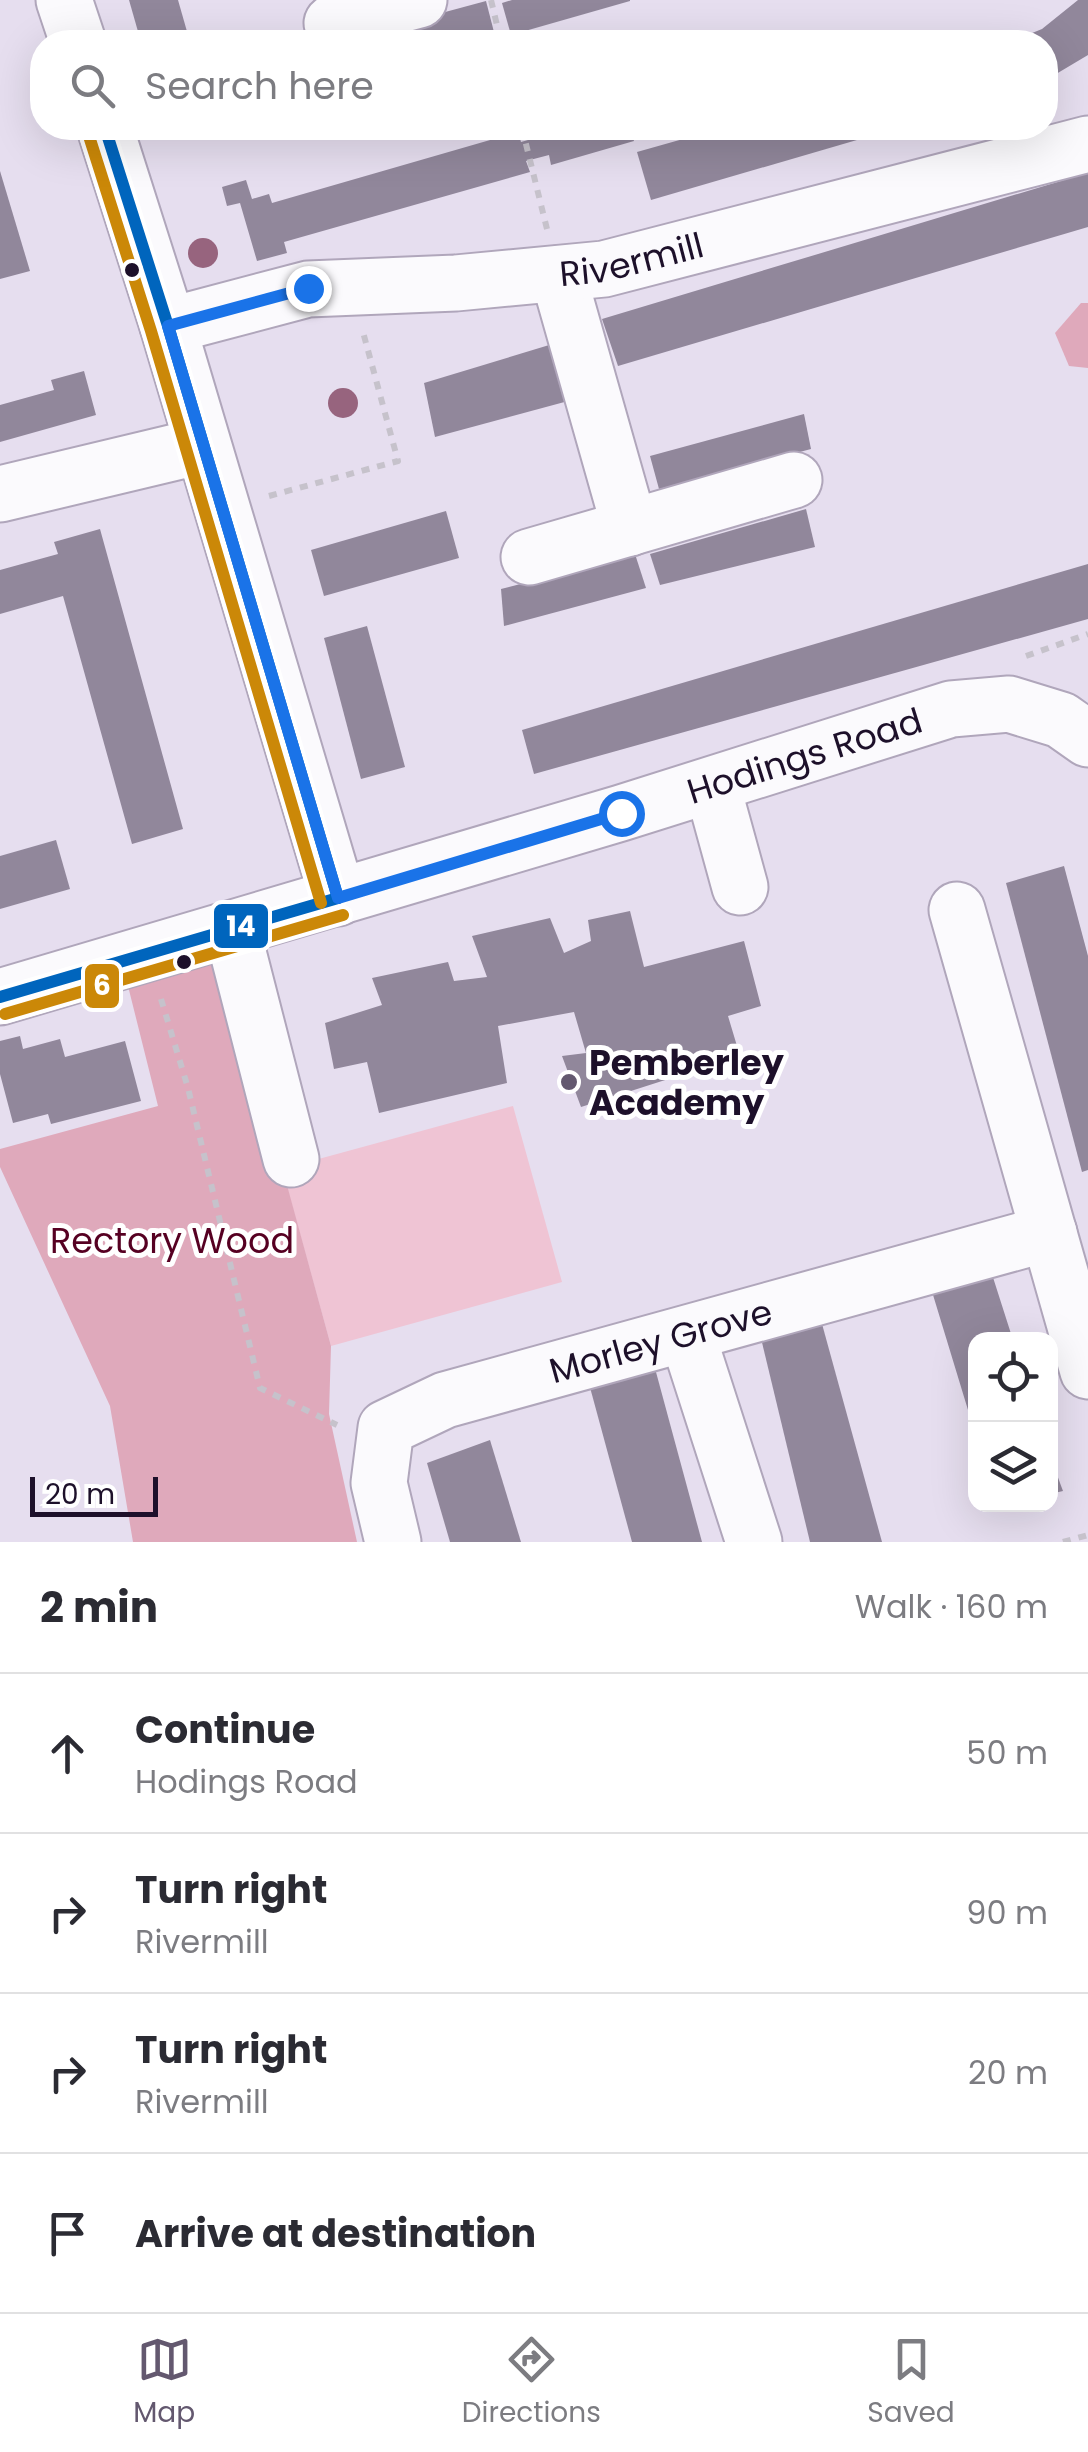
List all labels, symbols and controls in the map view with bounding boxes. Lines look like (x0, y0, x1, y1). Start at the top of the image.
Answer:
search box (30, 30, 1058, 140)
icon: search (65, 58, 120, 113)
text: Search here (145, 59, 374, 112)
street label: Rivermill (557, 220, 708, 298)
unlabelled marker (122, 260, 142, 280)
route end (286, 266, 332, 312)
street label: Hodings Road (681, 695, 928, 815)
route start (599, 791, 645, 837)
line badge: 14 (212, 902, 270, 950)
text: 14 (226, 907, 256, 946)
unlabelled marker (174, 952, 194, 972)
line badge: 6 (83, 962, 121, 1010)
text: 6 (93, 966, 111, 1005)
place label: Pemberley Academy (589, 1038, 785, 1127)
marker: Pemberley Academy (558, 1071, 580, 1093)
park label: Rectory Wood (50, 1216, 294, 1265)
street label: Morley Grove (544, 1286, 777, 1395)
map controls (968, 1332, 1058, 1512)
button: locate (968, 1332, 1058, 1422)
button: layers (968, 1422, 1058, 1512)
scale bar (30, 1472, 158, 1516)
text: 20 m (45, 1475, 115, 1514)
text: 2 min (40, 1578, 158, 1637)
text: Walk · 160 m (855, 1584, 1048, 1629)
text: Continue (135, 1703, 315, 1756)
icon: ahead (40, 1726, 95, 1781)
text: 50 m (966, 1730, 1048, 1775)
text: Hodings Road (135, 1759, 358, 1804)
text: Turn right (135, 1863, 327, 1916)
icon: right (40, 1886, 95, 1941)
text: 90 m (966, 1890, 1048, 1935)
text: Rivermill (135, 1919, 269, 1964)
text: Turn right (135, 2023, 327, 2076)
icon: right (40, 2046, 95, 2101)
text: 20 m (968, 2050, 1048, 2095)
text: Rivermill (135, 2079, 269, 2124)
icon: arrive (40, 2206, 95, 2261)
text: Arrive at destination (135, 2207, 536, 2260)
tab: Map (133, 2332, 195, 2434)
tab: Directions (462, 2332, 601, 2434)
tab: Saved (867, 2332, 955, 2434)

